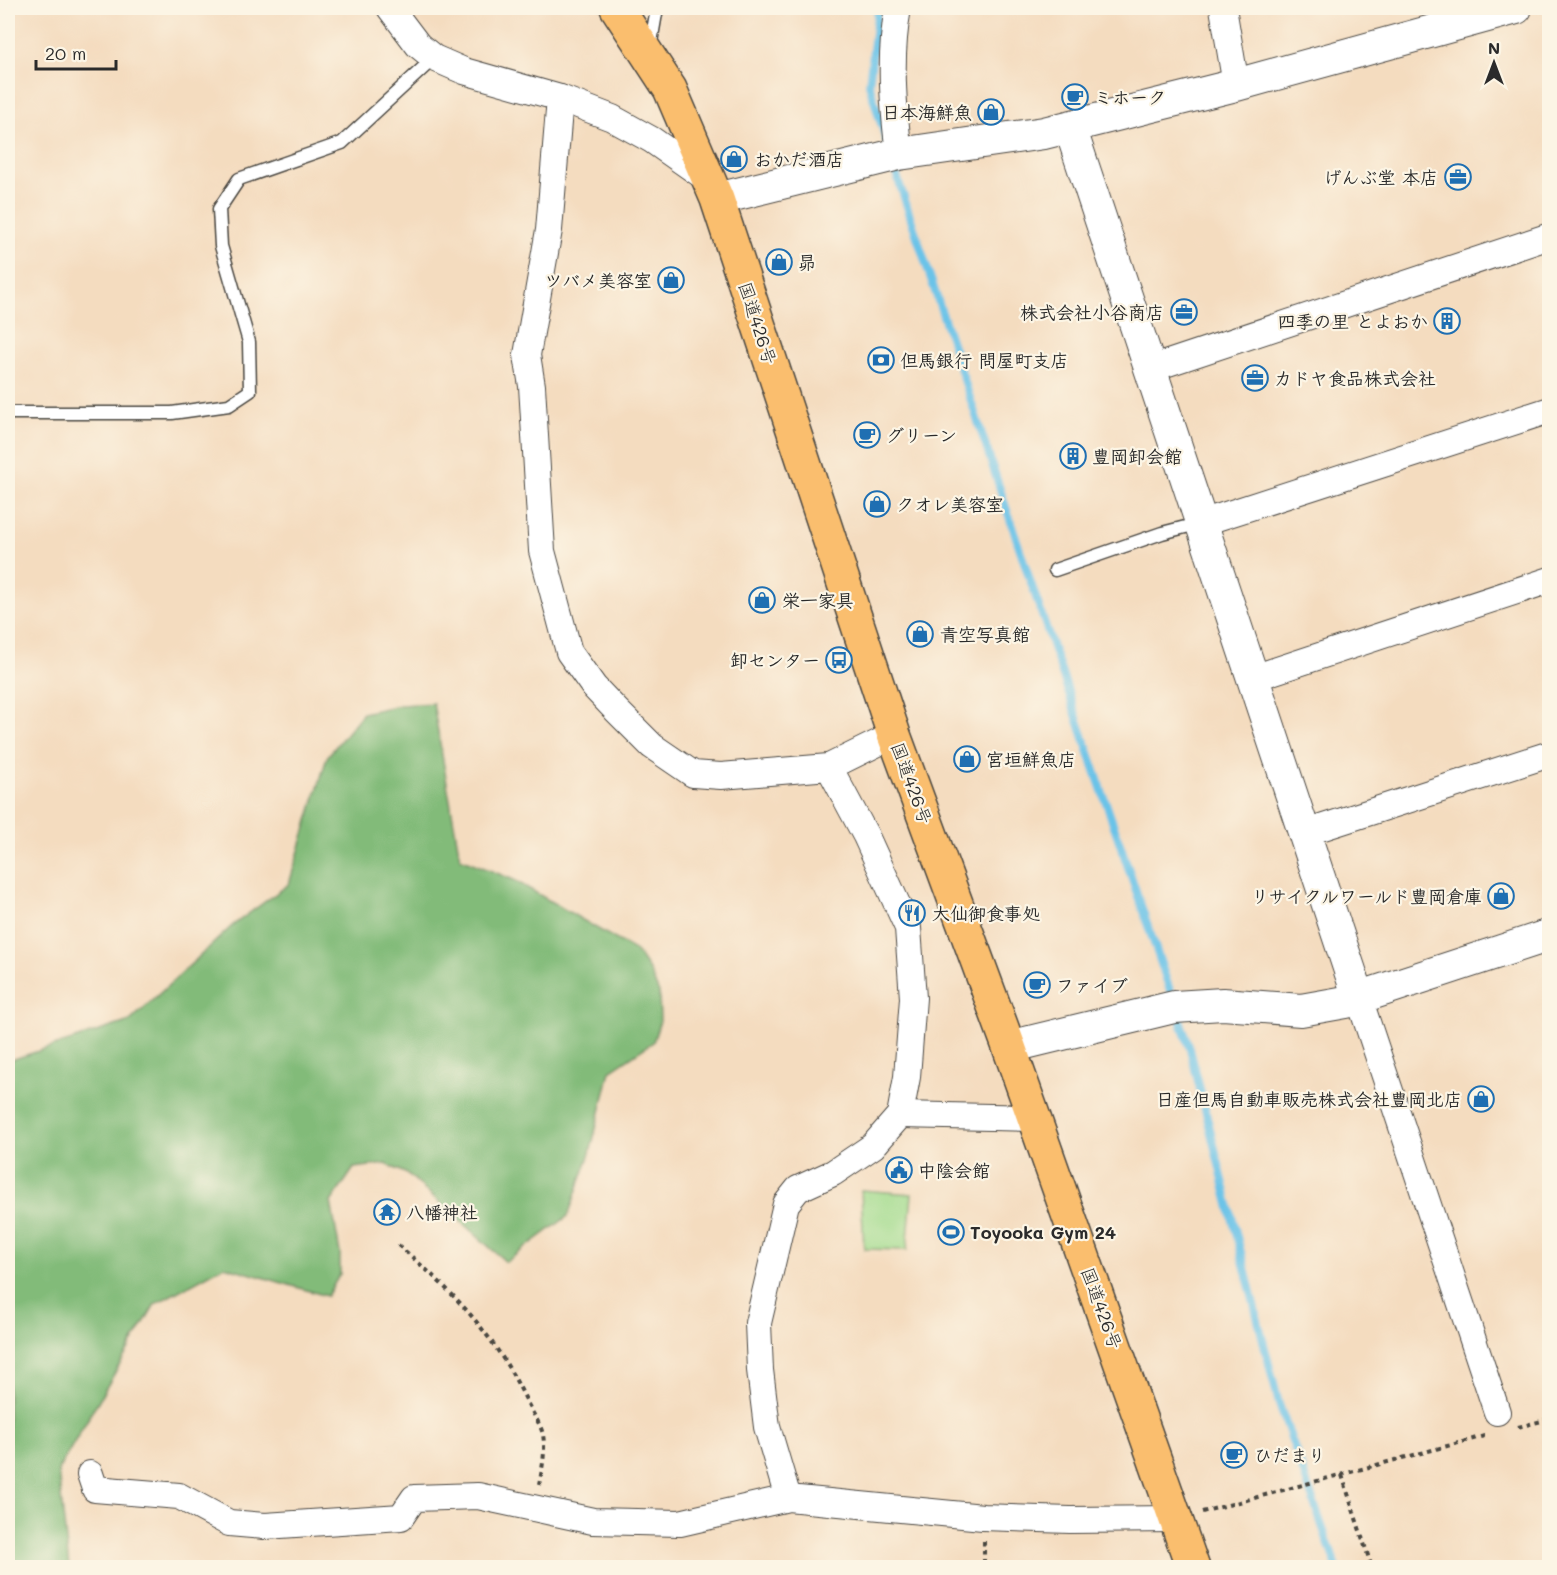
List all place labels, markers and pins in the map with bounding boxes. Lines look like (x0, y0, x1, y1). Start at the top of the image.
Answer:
cafe icon: ミホーク (1060, 82, 1090, 112)
place label: ミホーク (1094, 85, 1166, 109)
shop icon: 日本海鮮魚 (976, 97, 1006, 127)
place label: 日本海鮮魚 (882, 100, 972, 124)
shop icon: おかだ酒店 (719, 144, 749, 174)
place label: おかだ酒店 (754, 147, 844, 171)
office icon: げんぶ堂 本店 (1443, 162, 1473, 192)
place label: げんぶ堂 本店 (1324, 165, 1438, 189)
shop icon: 昴 (764, 247, 794, 277)
place label: 昴 (798, 250, 816, 274)
shop icon: ツバメ美容室 (656, 265, 686, 295)
place label: ツバメ美容室 (544, 268, 652, 292)
office icon: 株式会社小谷商店 (1169, 297, 1199, 327)
place label: 株式会社小谷商店 (1020, 300, 1164, 324)
building icon: 四季の里 とよおか (1432, 306, 1462, 336)
place label: 四季の里 とよおか (1278, 309, 1428, 333)
bank icon: 但馬銀行 問屋町支店 (866, 345, 896, 375)
place label: 但馬銀行 問屋町支店 (900, 348, 1068, 372)
office icon: カドヤ食品株式会社 (1240, 363, 1270, 393)
place label: カドヤ食品株式会社 (1274, 366, 1436, 390)
cafe icon: グリーン (852, 420, 882, 450)
place label: グリーン (886, 423, 957, 447)
building icon: 豊岡卸会館 (1058, 441, 1088, 471)
place label: 豊岡卸会館 (1092, 444, 1182, 468)
shop icon: クオレ美容室 (862, 489, 892, 519)
place label: クオレ美容室 (896, 492, 1004, 516)
shop icon: 栄一家具 (747, 585, 777, 615)
place label: 栄一家具 (782, 588, 854, 612)
shop icon: 青空写真館 (905, 619, 935, 649)
place label: 青空写真館 (940, 622, 1030, 646)
bus stop icon: 卸センター (824, 645, 854, 675)
place label: 卸センター (730, 648, 820, 672)
shop icon: 宮垣鮮魚店 (952, 744, 982, 774)
place label: 宮垣鮮魚店 (986, 747, 1076, 771)
shop icon: リサイクルワールド豊岡倉庫 (1486, 881, 1516, 911)
place label: リサイクルワールド豊岡倉庫 (1251, 884, 1482, 908)
restaurant icon: 大仙御食事処 (897, 898, 927, 928)
place label: 大仙御食事処 (932, 901, 1040, 925)
cafe icon: ファイブ (1022, 970, 1052, 1000)
place label: ファイブ (1056, 973, 1128, 997)
shop icon: 日産但馬自動車販売株式会社豊岡北店 (1466, 1084, 1496, 1114)
place label: 日産但馬自動車販売株式会社豊岡北店 (1156, 1087, 1462, 1111)
public building icon: 中陰会館 (884, 1155, 914, 1185)
place label: 中陰会館 (918, 1158, 990, 1182)
temple icon: 八幡神社 (372, 1197, 402, 1227)
place label: 八幡神社 (406, 1200, 478, 1224)
sports icon: Toyooka Gym 24 (936, 1217, 966, 1247)
place label: Toyooka Gym 24 (970, 1220, 1116, 1244)
cafe icon: ひだまり (1219, 1440, 1249, 1470)
place label: ひだまり (1254, 1443, 1326, 1467)

